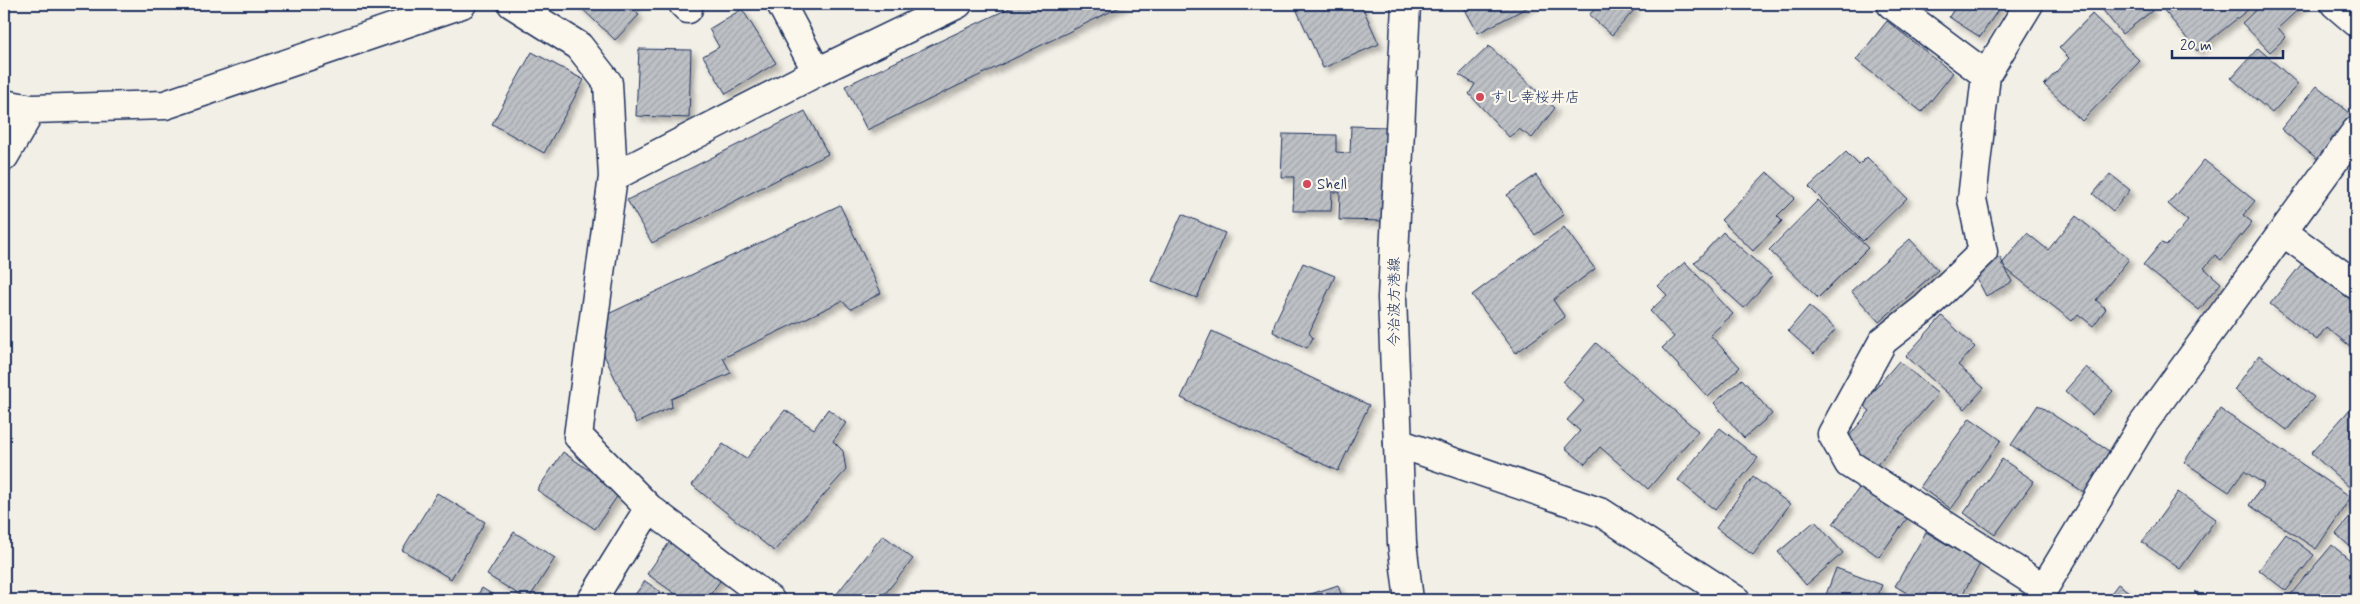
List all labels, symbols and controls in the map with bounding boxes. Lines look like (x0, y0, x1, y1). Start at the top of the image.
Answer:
scale bar (2172, 28, 2284, 60)
text: 20 m (2180, 36, 2212, 56)
place label: すし幸桜井店 (1490, 88, 1580, 108)
marker: すし幸桜井店 (1474, 91, 1486, 103)
place label: Shell (1317, 175, 1347, 195)
marker: Shell (1301, 178, 1313, 190)
street label: 今治波方港線 (1385, 257, 1405, 347)

